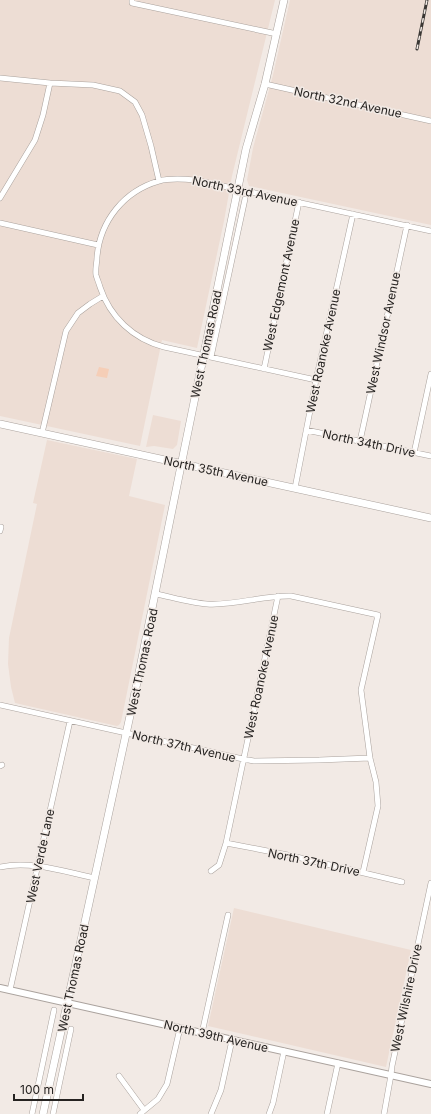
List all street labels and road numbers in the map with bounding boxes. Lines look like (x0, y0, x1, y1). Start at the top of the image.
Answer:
street label: North 32nd Avenue (293, 83, 403, 121)
street label: North 33rd Avenue (191, 173, 299, 209)
street label: West Edgemont Avenue (260, 217, 302, 353)
street label: West Windsor Avenue (363, 271, 403, 395)
street label: West Roanoke Avenue (303, 288, 343, 414)
street label: West Thomas Road (187, 289, 225, 399)
street label: North 34th Drive (321, 426, 417, 460)
street label: North 35th Avenue (162, 453, 270, 489)
street label: West Thomas Road (123, 607, 161, 717)
street label: West Roanoke Avenue (241, 614, 281, 740)
street label: North 37th Avenue (131, 727, 237, 765)
street label: West Verde Lane (23, 807, 57, 905)
street label: North 37th Drive (267, 845, 361, 879)
street label: West Thomas Road (54, 923, 92, 1033)
street label: West Wilshire Drive (387, 942, 425, 1054)
street label: North 39th Avenue (162, 1017, 270, 1055)

